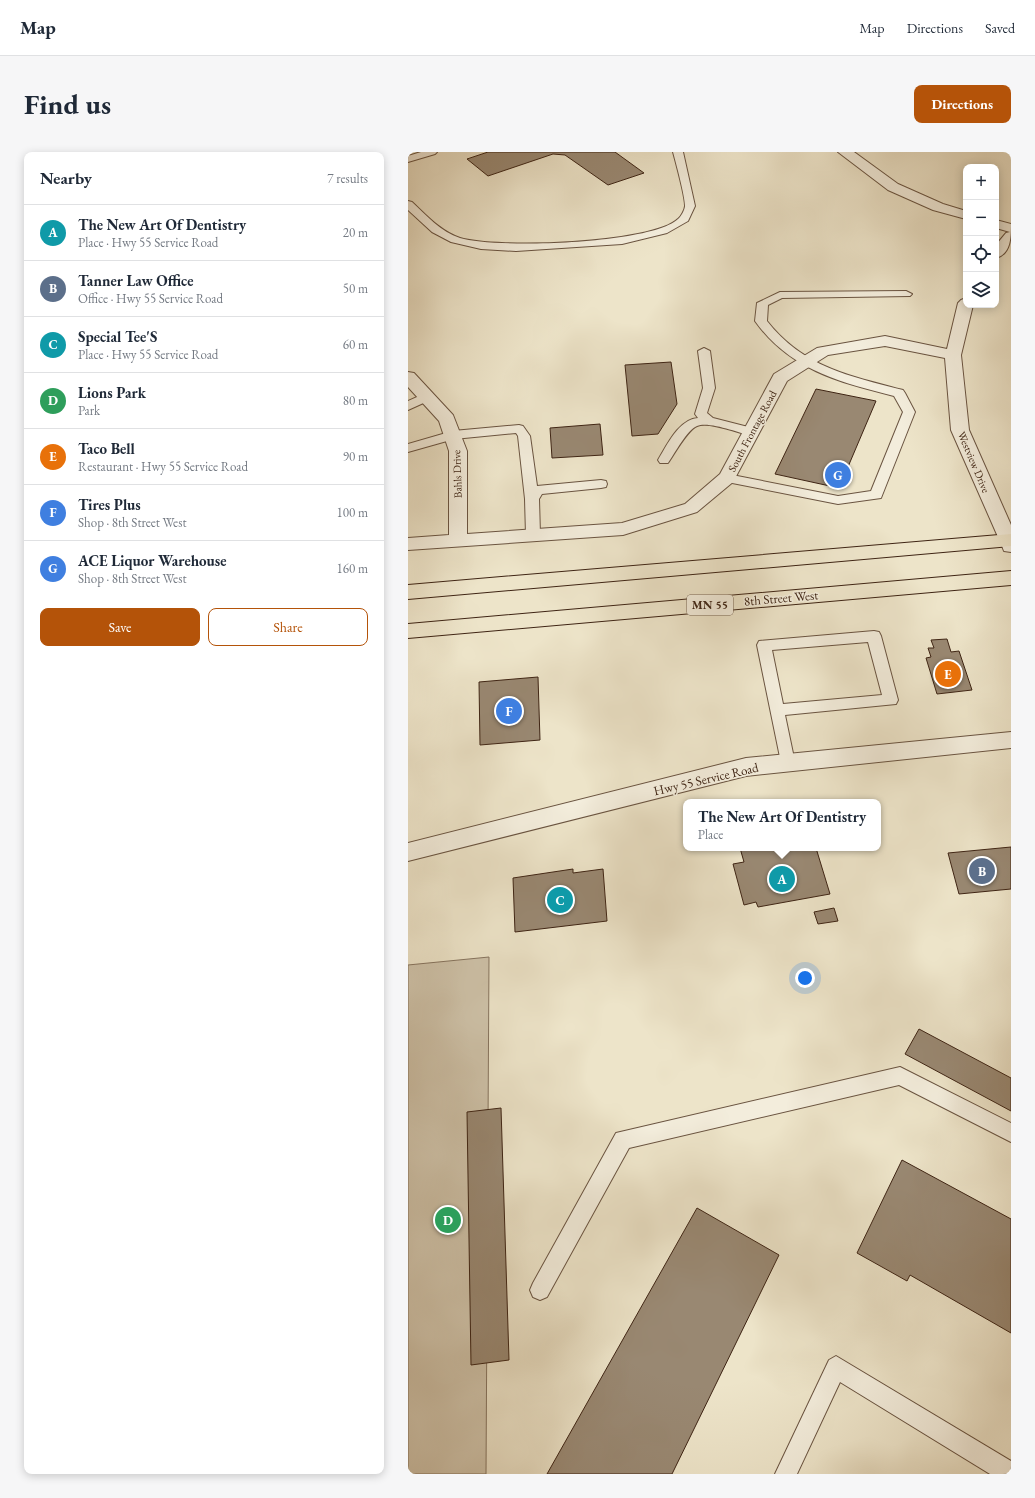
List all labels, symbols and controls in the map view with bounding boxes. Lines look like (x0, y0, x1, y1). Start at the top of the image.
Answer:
text: Map (20, 15, 56, 40)
text: Map (859, 19, 885, 37)
text: Directions (907, 19, 963, 37)
text: Saved (985, 19, 1015, 37)
button: Directions (914, 85, 1011, 123)
text: Find us (24, 86, 111, 122)
map controls (963, 164, 999, 308)
button: + (963, 164, 999, 200)
text: Nearby (40, 167, 92, 189)
text: 7 results (327, 170, 368, 187)
button: − (963, 200, 999, 236)
text: The New Art Of Dentistry (78, 215, 246, 234)
text: A (48, 224, 58, 241)
text: 20 m (343, 224, 368, 241)
text: Place · Hwy 55 Service Road (78, 234, 218, 251)
button: locate (963, 236, 999, 272)
text: Tanner Law Office (78, 271, 193, 290)
button: layers (963, 272, 999, 308)
text: B (49, 280, 57, 297)
text: 50 m (343, 280, 368, 297)
text: Office · Hwy 55 Service Road (78, 290, 223, 307)
text: Special Tee'S (78, 327, 157, 346)
text: C (48, 336, 58, 353)
text: 60 m (343, 336, 368, 353)
text: Place · Hwy 55 Service Road (78, 346, 218, 363)
text: Lions Park (78, 383, 146, 402)
street label: South Frontage Road (725, 387, 780, 474)
text: D (48, 392, 58, 409)
text: 80 m (343, 392, 368, 409)
text: Park (78, 402, 100, 419)
street label: Westview Drive (955, 429, 993, 495)
text: Taco Bell (78, 439, 135, 458)
text: E (49, 448, 57, 465)
text: 90 m (343, 448, 368, 465)
street label: Bahls Drive (449, 449, 465, 498)
text: Restaurant · Hwy 55 Service Road (78, 458, 248, 475)
pin: G (825, 460, 851, 490)
text: Tires Plus (78, 495, 141, 514)
text: F (49, 504, 57, 521)
text: 100 m (337, 504, 368, 521)
text: Shop · 8th Street West (78, 514, 186, 531)
text: ACE Liquor Warehouse (78, 551, 227, 570)
text: G (48, 560, 58, 577)
text: 160 m (337, 560, 368, 577)
text: Shop · 8th Street West (78, 570, 186, 587)
street label: 8th Street West (743, 586, 819, 610)
road number: MN 55 (687, 595, 733, 615)
button: Save (40, 608, 200, 646)
button: Share (208, 608, 368, 646)
pin: E (935, 659, 961, 689)
pin: F (496, 696, 522, 726)
street label: Hwy 55 Service Road (652, 759, 760, 799)
popup (683, 799, 881, 851)
text: The New Art Of Dentistry (698, 807, 866, 826)
text: Place (698, 826, 723, 843)
pin: B (969, 856, 995, 886)
pin: A (769, 864, 795, 894)
pin: C (547, 885, 573, 915)
your location (795, 968, 815, 988)
pin: D (435, 1205, 461, 1235)

